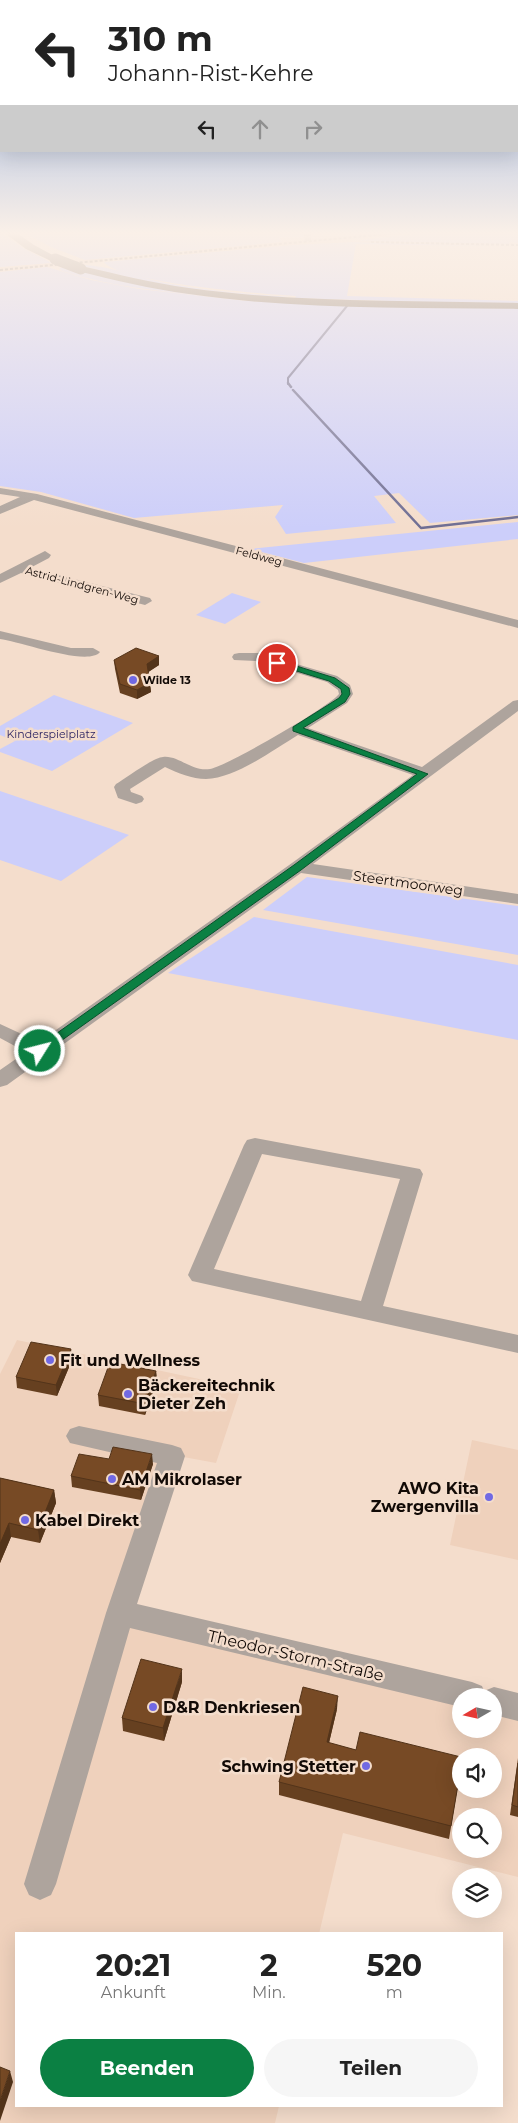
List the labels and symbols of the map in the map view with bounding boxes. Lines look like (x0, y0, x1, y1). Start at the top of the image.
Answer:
street label: Feldweg (234, 543, 284, 569)
street label: Astrid-Lindgren-Weg (24, 563, 140, 607)
pin (256, 642, 298, 684)
place label: Wilde 13 (143, 673, 191, 687)
marker: Wilde 13 (127, 674, 139, 686)
park label: Kinderspielplatz (6, 727, 96, 741)
street label: Steertmoorweg (352, 866, 464, 900)
position arrow (13, 1024, 65, 1076)
place label: Fit und Wellness (60, 1351, 200, 1370)
marker: Fit und Wellness (44, 1354, 56, 1366)
place label: Bäckereitechnik Dieter Zeh (138, 1376, 276, 1413)
marker: Bäckereitechnik Dieter Zeh (122, 1388, 134, 1400)
place label: AM Mikrolaser (121, 1470, 242, 1489)
marker: AM Mikrolaser (106, 1473, 118, 1485)
place label: AWO Kita Zwergenvilla (371, 1479, 479, 1516)
marker: AWO Kita Zwergenvilla (483, 1491, 495, 1503)
place label: Kabel Direkt (35, 1511, 139, 1530)
marker: Kabel Direkt (19, 1514, 31, 1526)
street label: Theodor-Storm-Straße (206, 1626, 386, 1685)
north arrow (452, 1688, 502, 1738)
place label: D&R Denkriesen (163, 1698, 300, 1717)
marker: D&R Denkriesen (147, 1701, 159, 1713)
place label: Schwing Stetter (221, 1757, 356, 1776)
marker: Schwing Stetter (360, 1760, 372, 1772)

